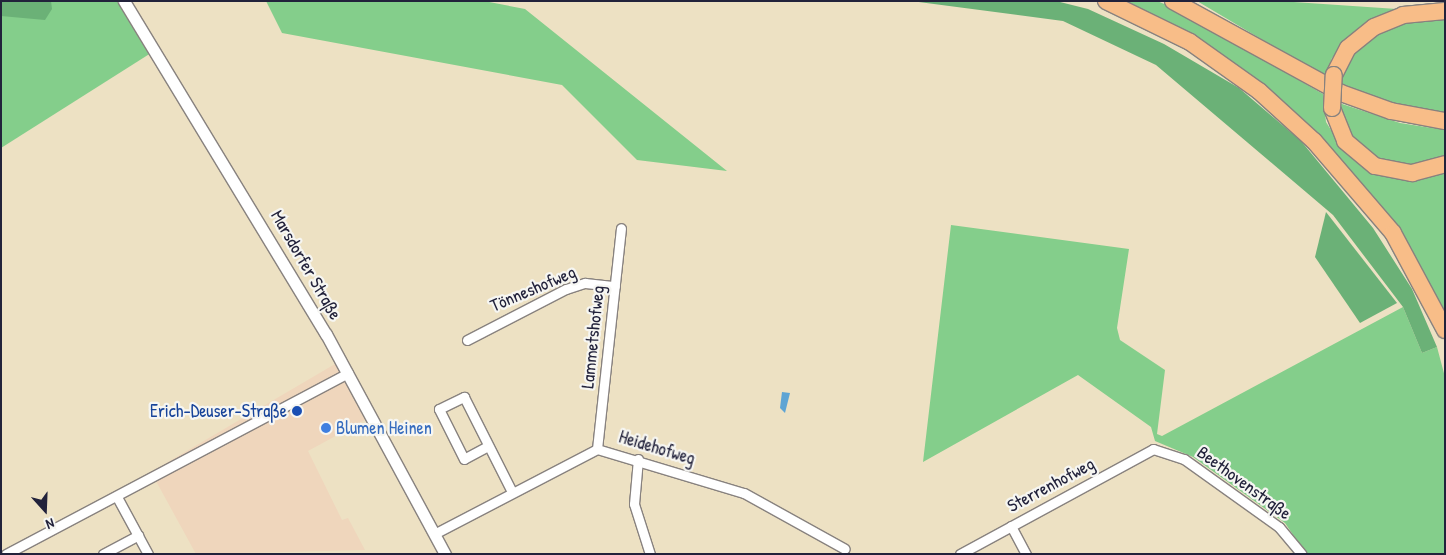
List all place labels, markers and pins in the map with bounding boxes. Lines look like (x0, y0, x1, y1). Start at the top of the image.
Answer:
place label: Erich-Deuser-Straße (150, 400, 287, 422)
marker: Erich-Deuser-Straße (291, 405, 303, 417)
place label: Blumen Heinen (336, 417, 432, 439)
marker: Blumen Heinen (320, 422, 332, 434)

